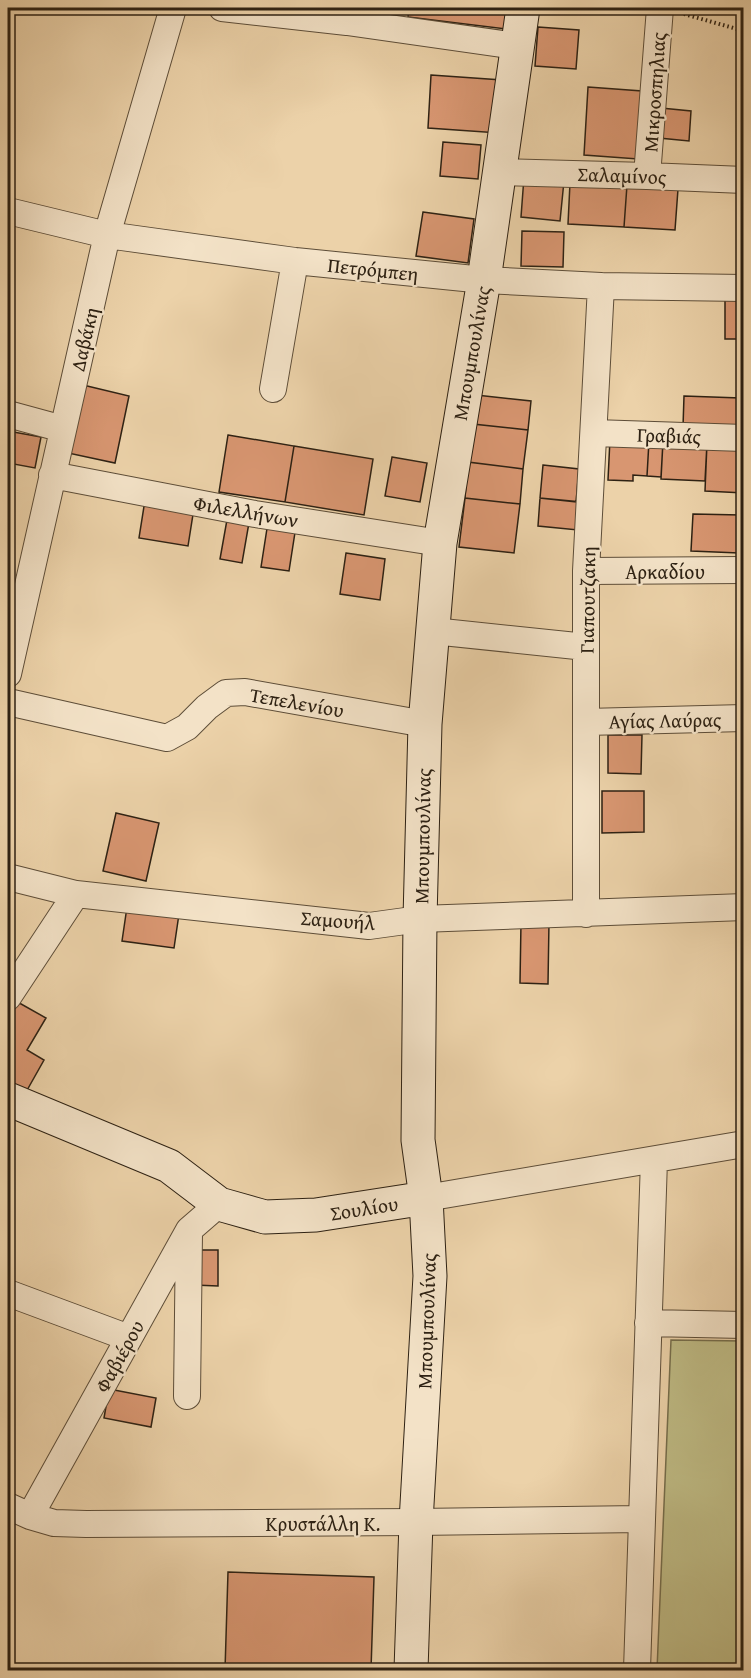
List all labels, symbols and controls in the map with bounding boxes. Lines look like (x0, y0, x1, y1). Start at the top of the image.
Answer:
street label: Μικροσπηλιας (635, 30, 673, 153)
street label: Σαλαμίνος (577, 159, 667, 191)
street label: Πετρόμπεη (326, 250, 420, 288)
street label: Μπουμπουλίνας (445, 283, 497, 422)
street label: Δαβάκη (63, 304, 105, 374)
street label: Γραβιάς (636, 419, 702, 451)
street label: Φιλελλήνων (191, 488, 301, 534)
street label: Γιαπουτζακη (572, 546, 602, 654)
street label: Αρκαδίου (625, 557, 705, 586)
street label: Τεπελενίου (248, 679, 346, 725)
street label: Αγίας Λαύρας (608, 705, 722, 735)
street label: Μπουμπουλίνας (406, 767, 438, 904)
street label: Σαμουήλ (300, 903, 377, 937)
street label: Σουλίου (328, 1188, 400, 1228)
street label: Μπουμπουλίνας (409, 1252, 443, 1389)
street label: Φαβιέρου (87, 1314, 151, 1398)
street label: Κρυστάλλη Κ. (266, 1509, 380, 1538)

